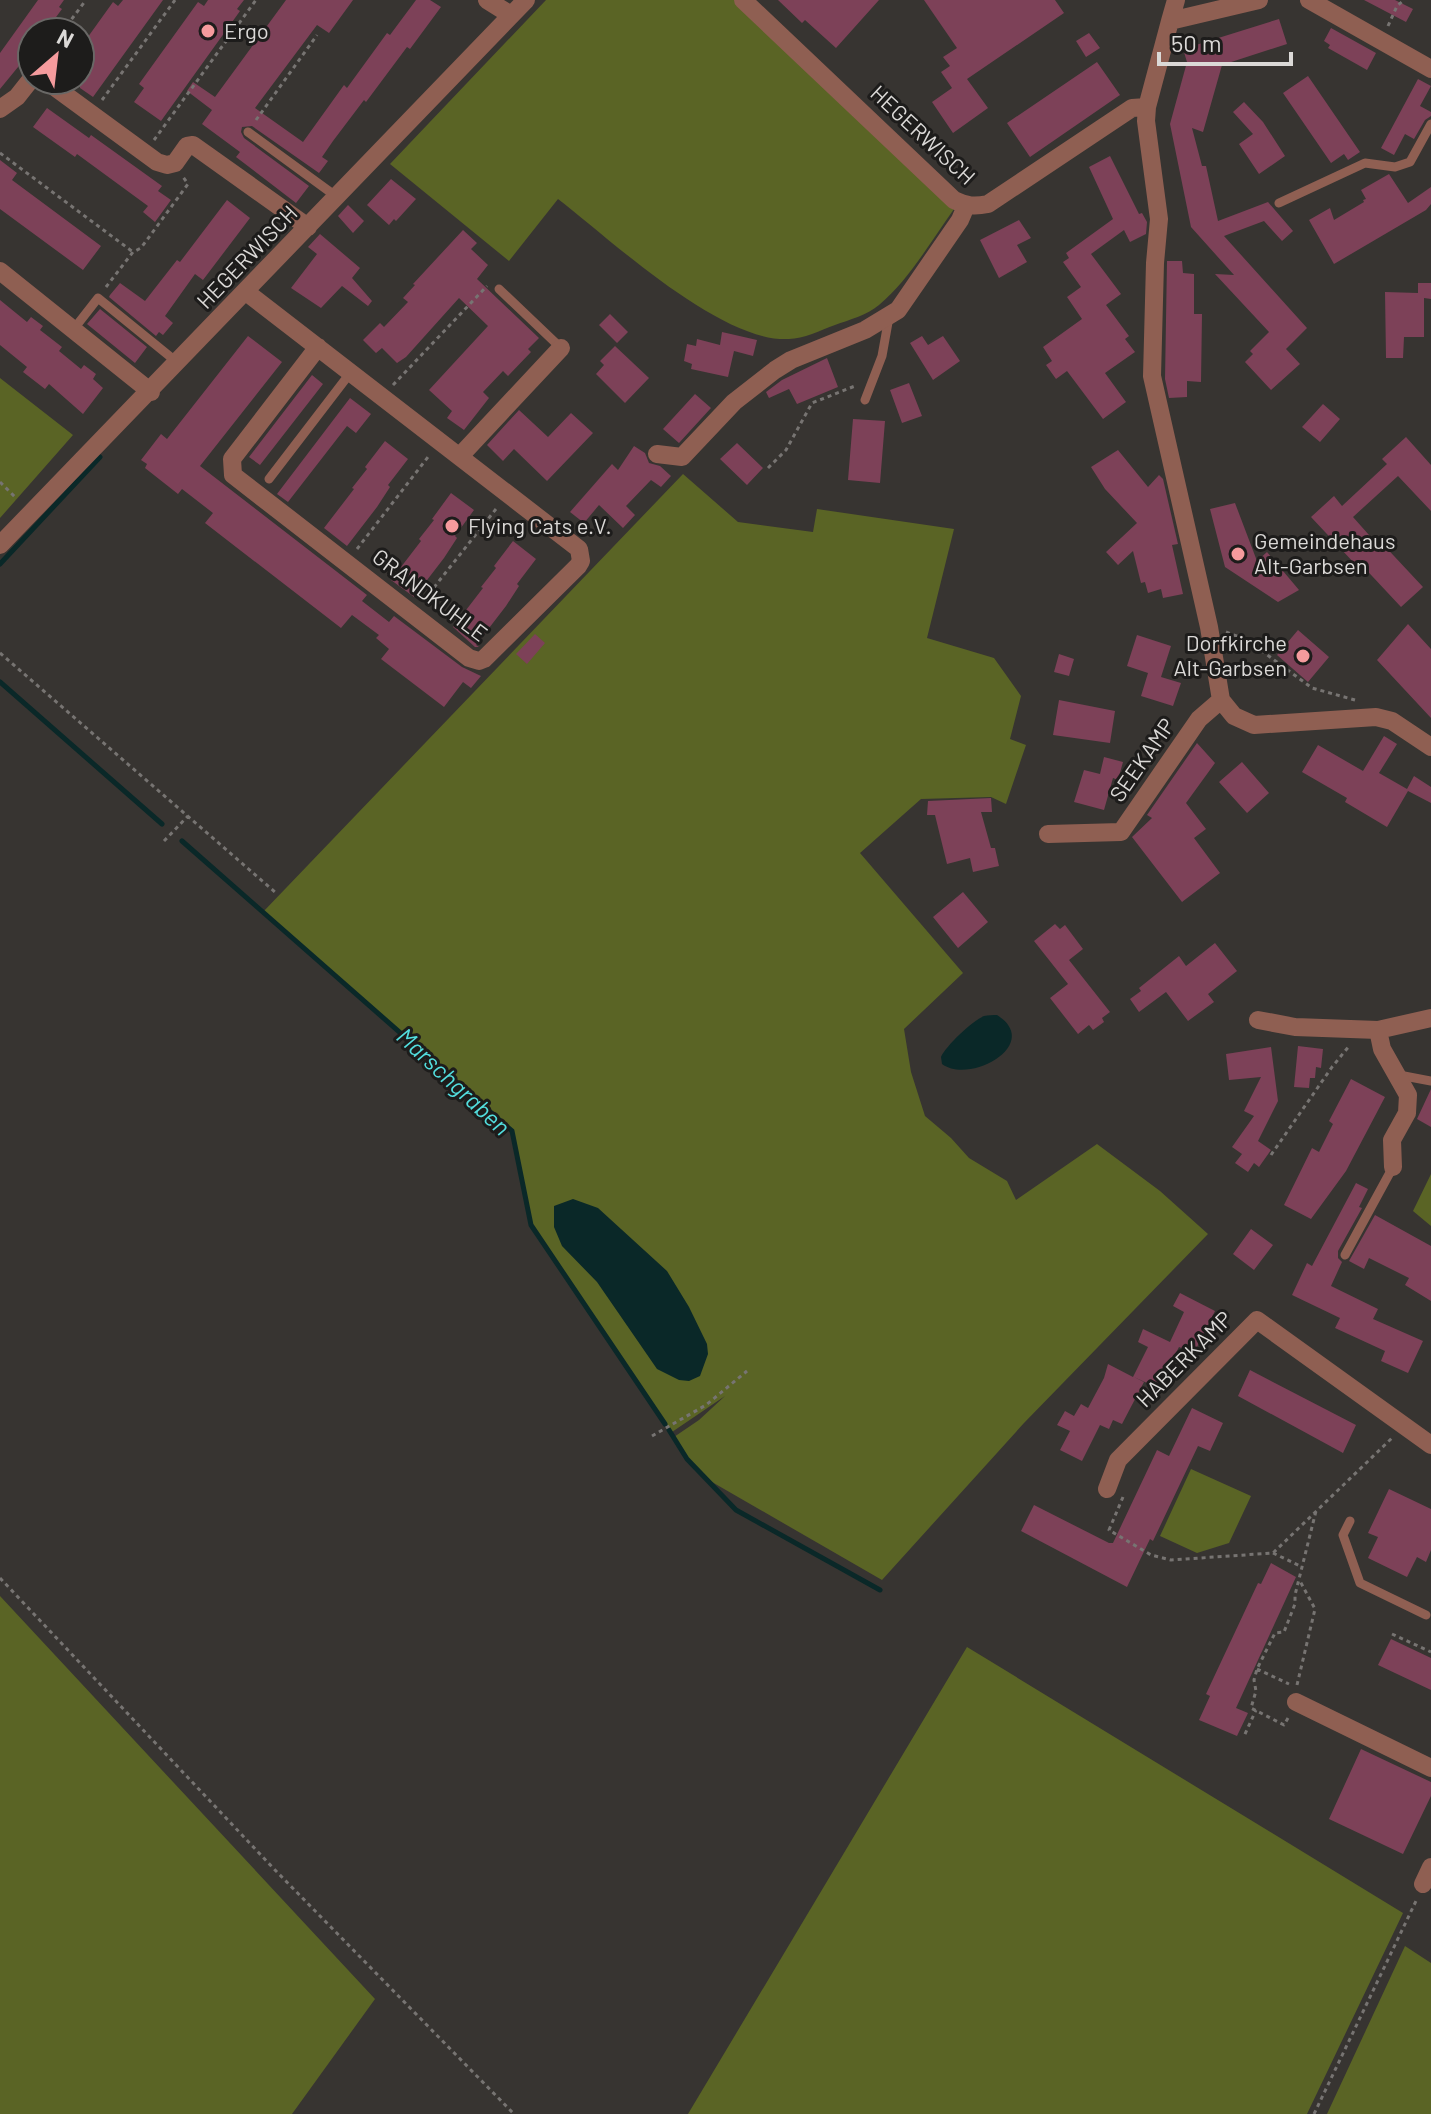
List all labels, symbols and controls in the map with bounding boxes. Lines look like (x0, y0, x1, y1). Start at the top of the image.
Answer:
north arrow (16, 16, 96, 96)
scale bar (1159, 16, 1291, 66)
place label: Ergo (224, 17, 269, 43)
marker: Ergo (199, 22, 217, 40)
text: N (53, 23, 78, 52)
text: 50 m (1171, 28, 1222, 57)
street label: HEGERWISCH (866, 79, 981, 189)
street label: HEGERWISCH (191, 199, 302, 313)
place label: Flying Cats e.V. (468, 512, 612, 538)
marker: Flying Cats e.V. (443, 517, 461, 535)
place label: Gemeindehaus Alt-Garbsen (1254, 527, 1395, 578)
street label: GRANDKUHLE (368, 543, 493, 646)
marker: Gemeindehaus Alt-Garbsen (1229, 545, 1247, 563)
place label: Dorfkirche Alt-Garbsen (1173, 629, 1287, 680)
marker: Dorfkirche Alt-Garbsen (1294, 647, 1312, 665)
street label: SEEKAMP (1103, 713, 1179, 806)
water label: Marschgraben (391, 1021, 517, 1141)
street label: HABERKAMP (1130, 1305, 1237, 1412)

